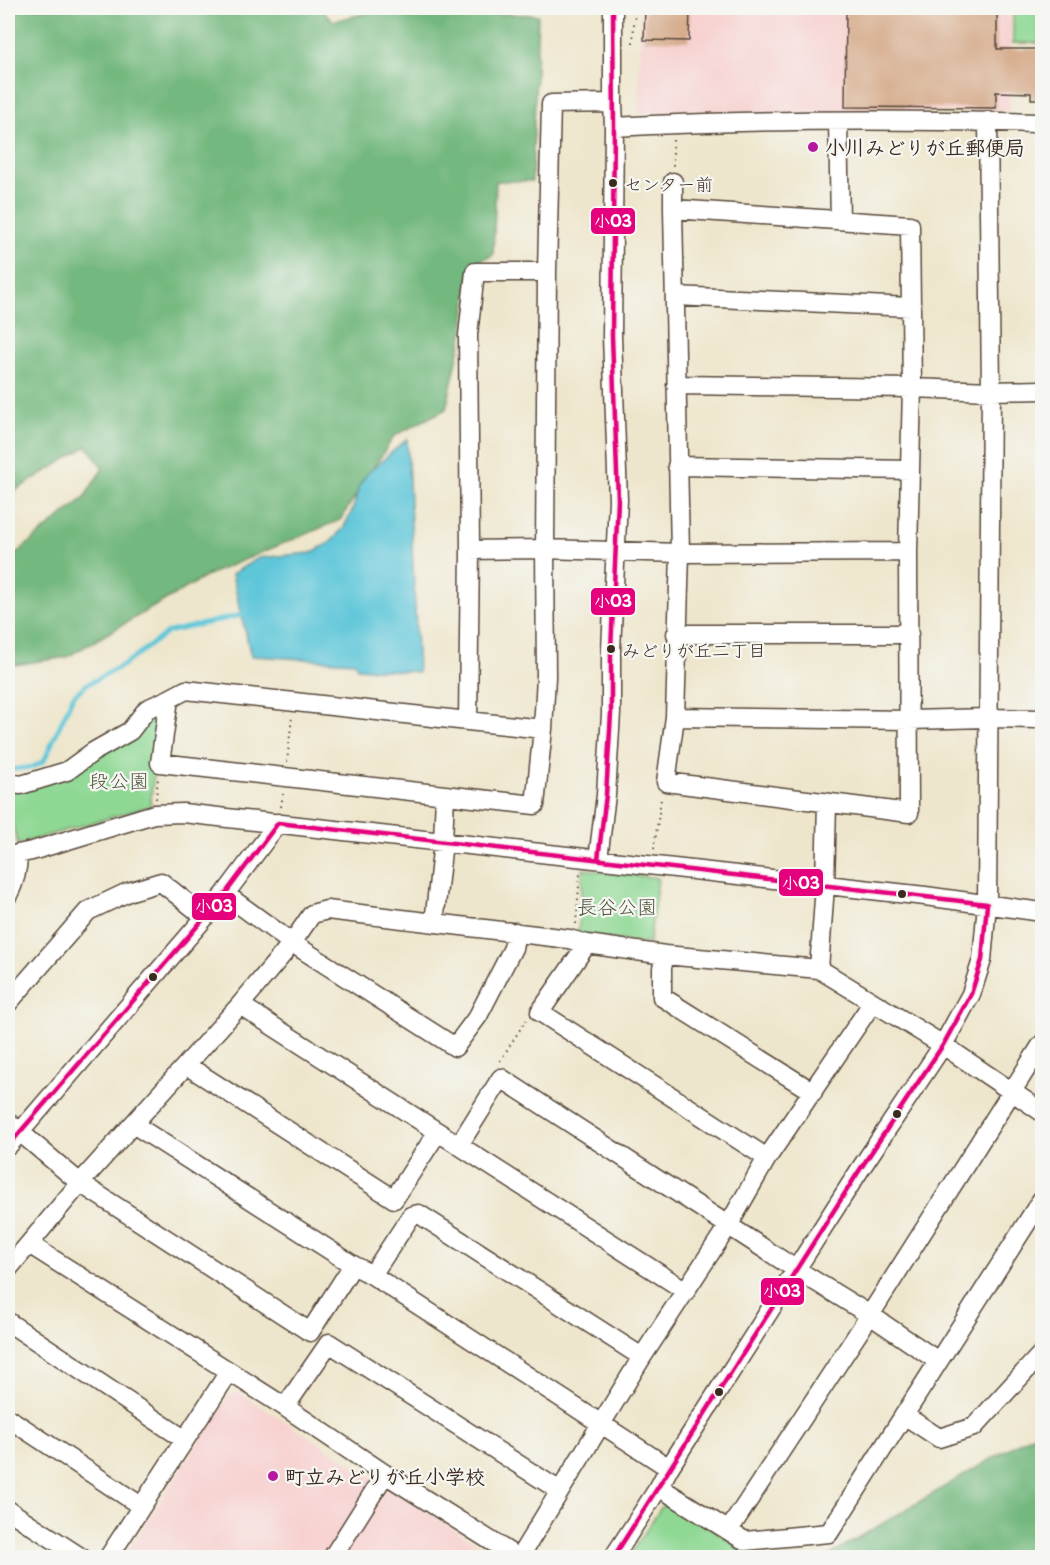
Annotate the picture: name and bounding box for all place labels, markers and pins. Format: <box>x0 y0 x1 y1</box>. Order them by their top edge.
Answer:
place label: 小川みどりが丘郵便局 <box>825 132 1025 162</box>
marker: 小川みどりが丘郵便局 <box>806 140 820 154</box>
place label: センター前 <box>624 170 713 197</box>
marker: センター前 <box>607 177 619 189</box>
place label: みどりが丘二丁目 <box>622 636 766 663</box>
marker: みどりが丘二丁目 <box>605 643 617 655</box>
unlabelled marker <box>896 888 908 900</box>
unlabelled marker <box>147 971 159 983</box>
unlabelled marker <box>891 1108 903 1120</box>
unlabelled marker <box>713 1386 725 1398</box>
place label: 町立みどりが丘小学校 <box>285 1461 485 1491</box>
marker: 町立みどりが丘小学校 <box>266 1469 280 1483</box>

